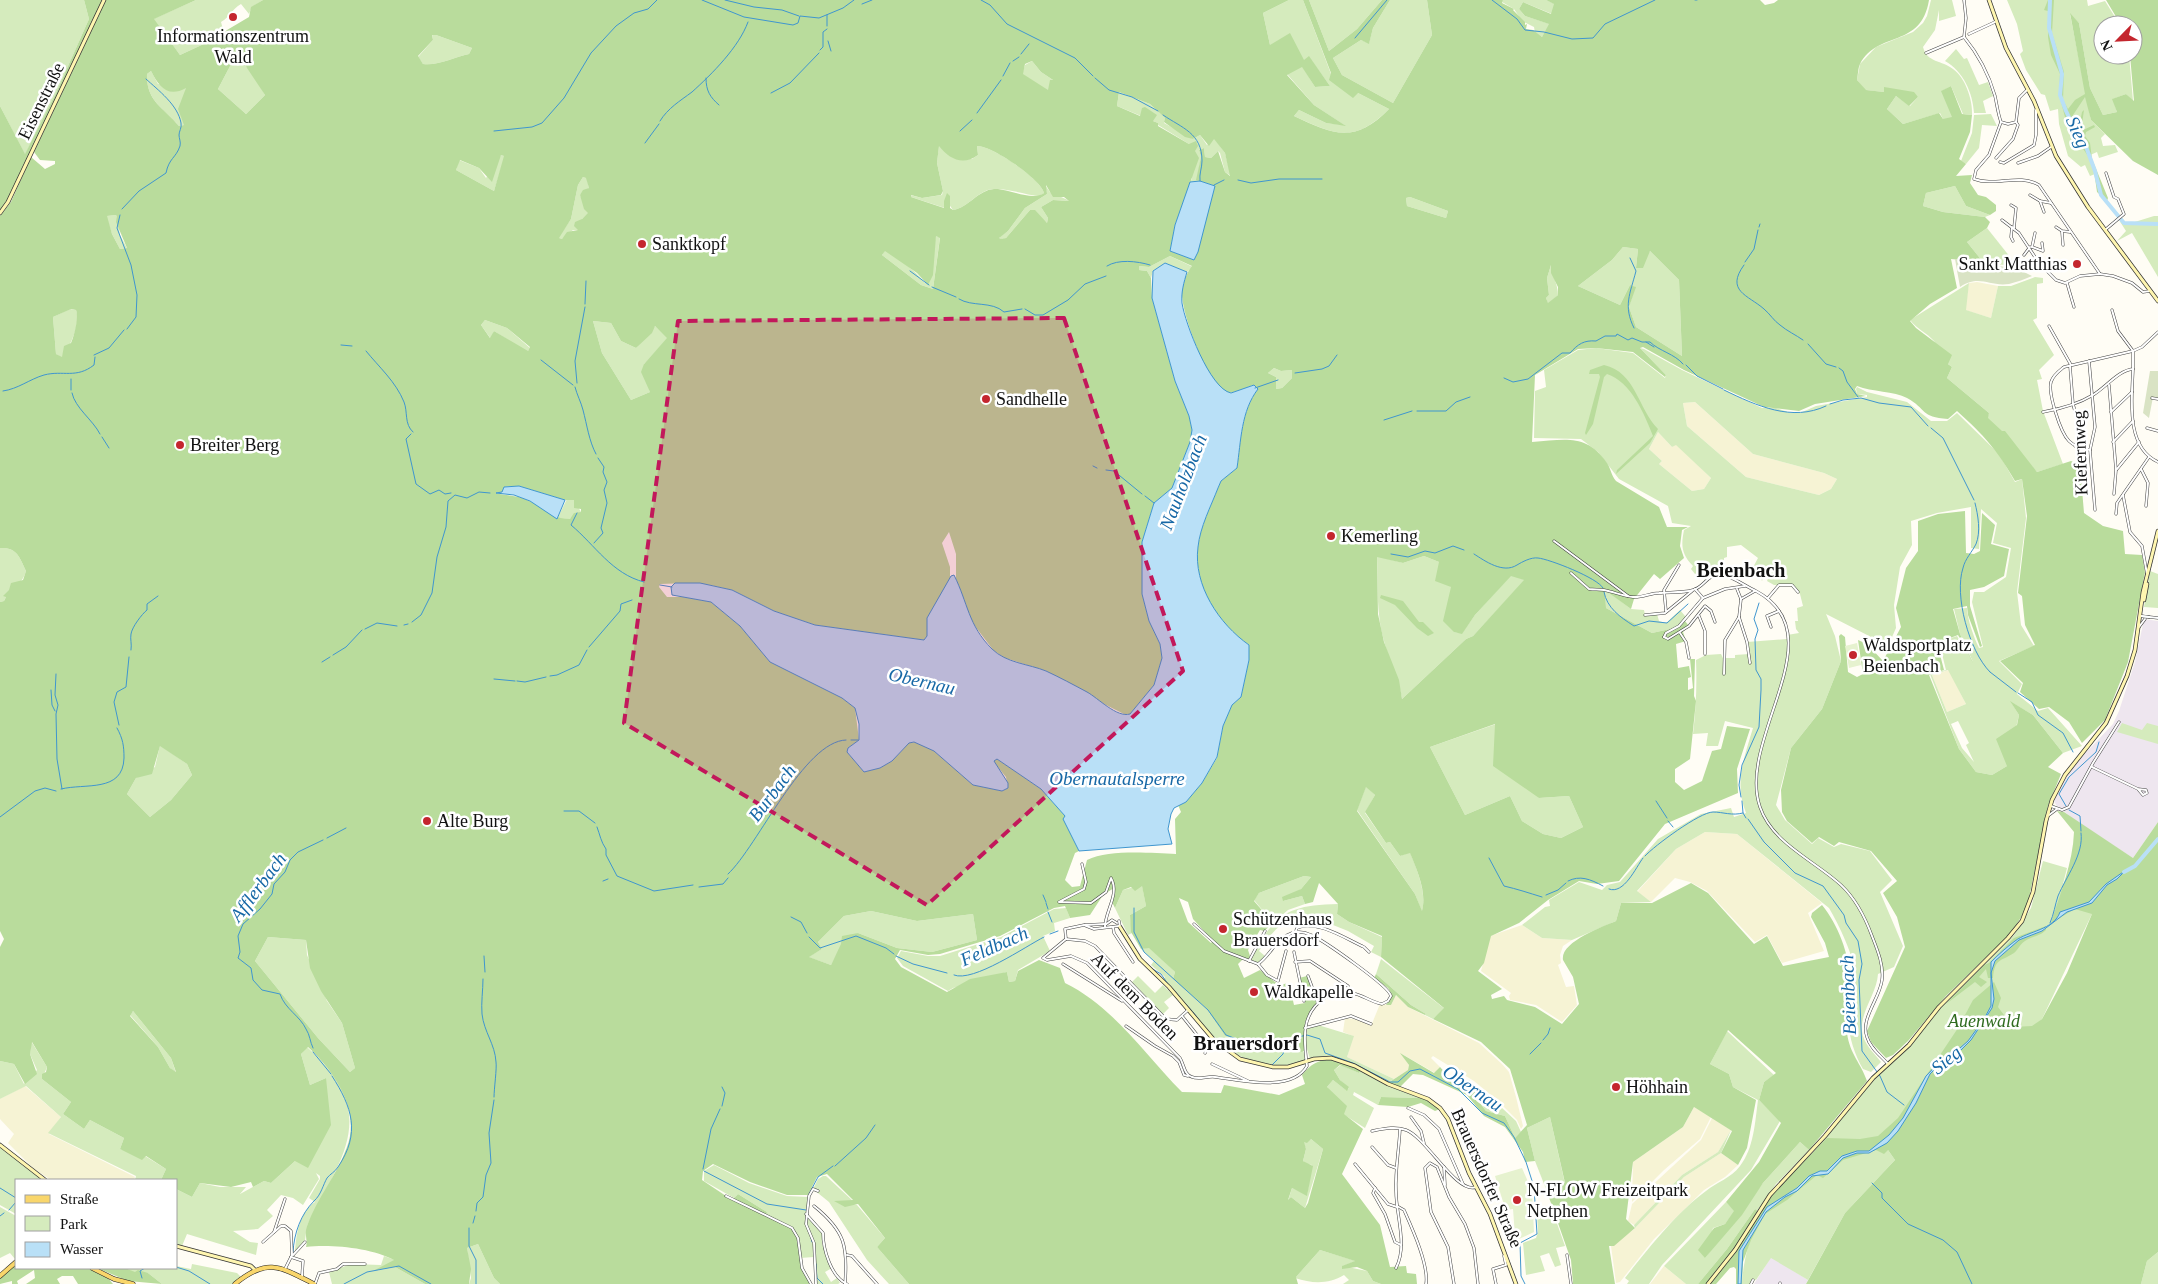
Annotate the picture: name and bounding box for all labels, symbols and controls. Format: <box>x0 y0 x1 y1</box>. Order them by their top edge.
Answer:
marker: Informationszentrum Wald <box>227 11 239 23</box>
north arrow <box>2093 15 2143 65</box>
place label: Informationszentrum Wald <box>157 26 309 67</box>
text: N <box>2098 37 2115 53</box>
street label: Eisenstraße <box>14 59 68 143</box>
water label: Sieg <box>2062 113 2094 151</box>
place label: Sanktkopf <box>652 234 726 254</box>
marker: Sanktkopf <box>636 238 648 250</box>
place label: Sankt Matthias <box>1959 254 2067 274</box>
marker: Sankt Matthias <box>2071 258 2083 270</box>
place label: Sandhelle <box>996 389 1067 409</box>
marker: Sandhelle <box>980 393 992 405</box>
street label: Kiefernweg <box>2069 410 2091 496</box>
water label: Nauholzbach <box>1155 431 1211 534</box>
place label: Breiter Berg <box>190 435 279 455</box>
marker: Breiter Berg <box>174 439 186 451</box>
place label: Kemerling <box>1341 526 1418 546</box>
marker: Kemerling <box>1325 530 1337 542</box>
district label: Beienbach <box>1697 559 1785 581</box>
place label: Waldsportplatz Beienbach <box>1863 635 1972 676</box>
marker: Waldsportplatz Beienbach <box>1847 649 1859 661</box>
water label: Obernau <box>887 663 957 699</box>
water label: Burbach <box>744 761 800 825</box>
water label: Obernautalsperre <box>1049 768 1185 789</box>
place label: Alte Burg <box>437 811 508 831</box>
marker: Alte Burg <box>421 815 433 827</box>
water label: Afflerbach <box>224 849 291 927</box>
place label: Schützenhaus Brauersdorf <box>1233 909 1332 950</box>
water label: Feldbach <box>956 922 1031 971</box>
marker: Schützenhaus Brauersdorf <box>1217 923 1229 935</box>
street label: Auf dem Boden <box>1087 948 1183 1044</box>
water label: Beienbach <box>1836 955 1860 1035</box>
place label: Waldkapelle <box>1264 982 1354 1002</box>
marker: Waldkapelle <box>1248 986 1260 998</box>
park label: Auenwald <box>1947 1011 2021 1031</box>
district label: Brauersdorf <box>1193 1032 1299 1054</box>
water label: Sieg <box>1927 1042 1965 1078</box>
water label: Obernau <box>1439 1060 1507 1116</box>
place label: Höhhain <box>1626 1077 1688 1097</box>
marker: Höhhain <box>1610 1081 1622 1093</box>
street label: Brauersdorfer Straße <box>1447 1105 1527 1251</box>
legend <box>15 1179 178 1269</box>
place label: N-FLOW Freizeitpark Netphen <box>1527 1180 1688 1221</box>
text: Straße <box>60 1191 99 1207</box>
marker: N-FLOW Freizeitpark Netphen <box>1511 1194 1523 1206</box>
text: Park <box>60 1216 88 1232</box>
text: Wasser <box>60 1241 103 1257</box>

